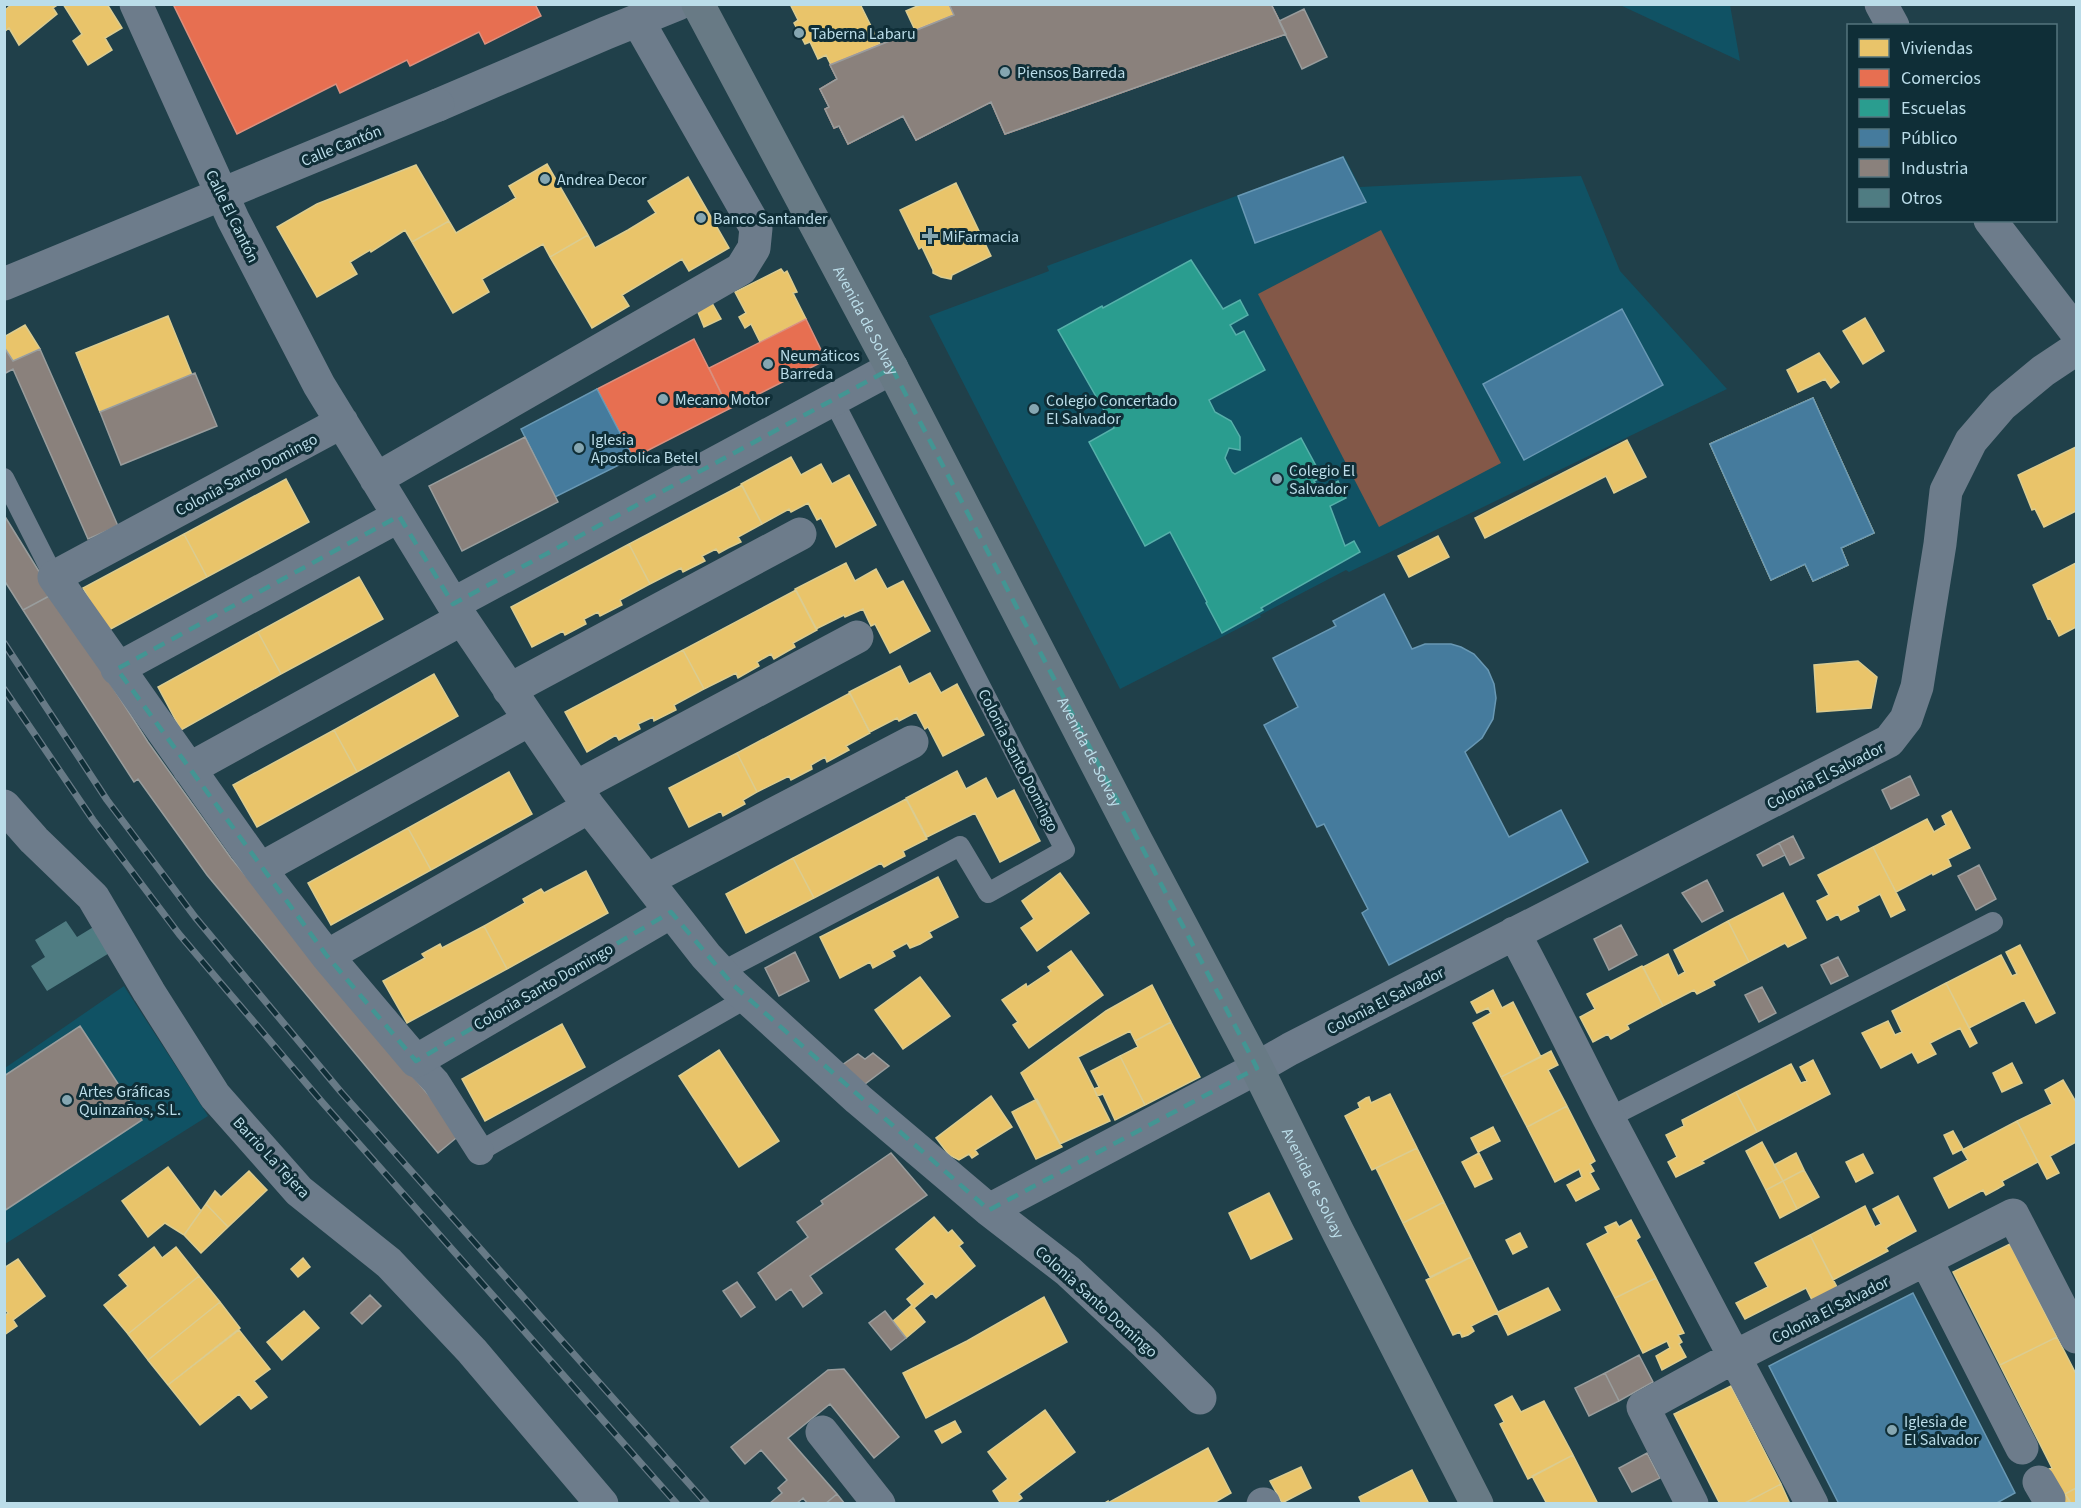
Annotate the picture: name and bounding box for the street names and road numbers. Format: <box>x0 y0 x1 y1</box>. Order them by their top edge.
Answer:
street label: Calle Cantón <box>298 120 385 172</box>
street label: Calle El Cantón <box>200 166 264 267</box>
street label: Avenida de Solvay <box>827 262 904 379</box>
street label: Colonia Santo Domingo <box>172 428 321 522</box>
street label: Colonia Santo Domingo <box>972 685 1064 836</box>
street label: Avenida de Solvay <box>1052 693 1127 811</box>
street label: Colonia El Salvador <box>1763 737 1888 815</box>
street label: Colonia Santo Domingo <box>470 938 617 1036</box>
street label: Colonia El Salvador <box>1323 962 1448 1040</box>
street label: Barrio La Tejera <box>228 1112 315 1203</box>
street label: Avenida de Solvay <box>1276 1124 1350 1243</box>
street label: Colonia Santo Domingo <box>1030 1241 1162 1363</box>
street label: Colonia El Salvador <box>1768 1271 1893 1349</box>

